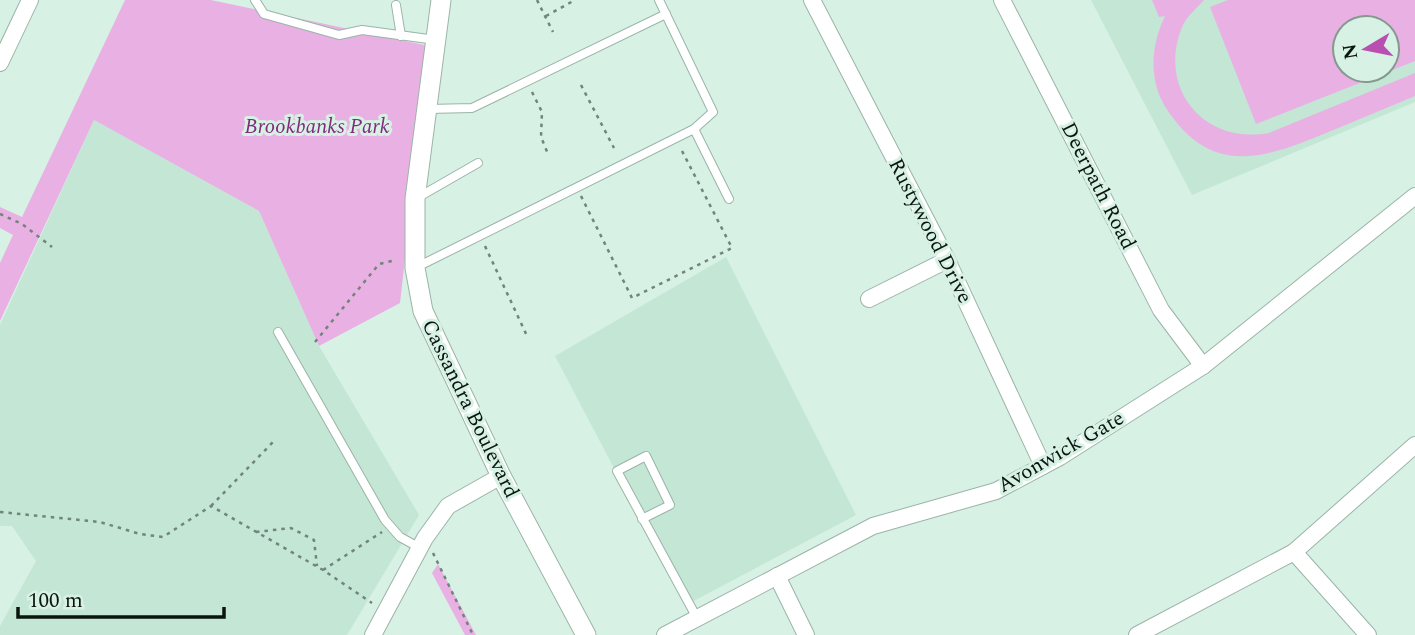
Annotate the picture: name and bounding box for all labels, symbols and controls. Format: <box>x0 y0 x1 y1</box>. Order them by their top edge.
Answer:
north arrow <box>1331 14 1401 84</box>
text: N <box>1335 42 1366 62</box>
park label: Brookbanks Park <box>245 111 390 143</box>
street label: Deerpath Road <box>1052 117 1144 255</box>
street label: Rustywood Drive <box>880 153 980 309</box>
street label: Cassandra Boulevard <box>413 314 527 504</box>
street label: Avonwick Gate <box>992 403 1130 501</box>
scale bar <box>18 576 224 620</box>
text: 100 m <box>28 585 83 617</box>

